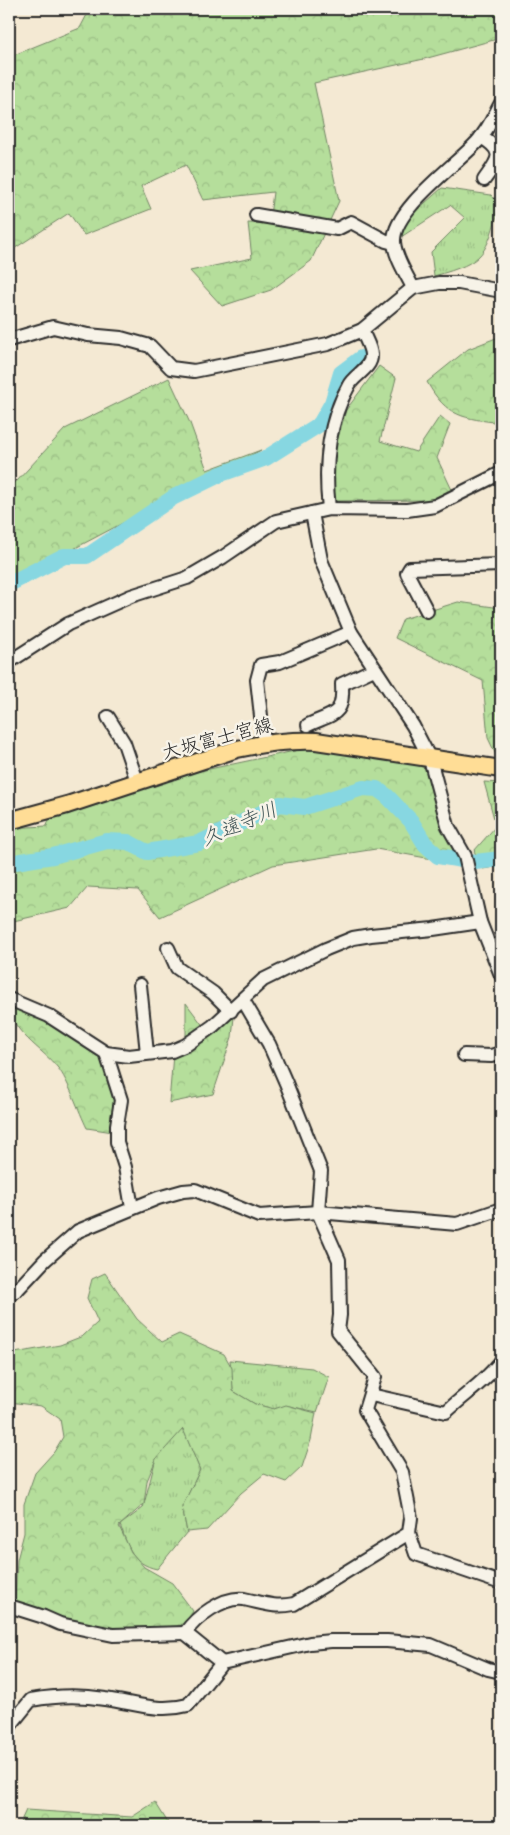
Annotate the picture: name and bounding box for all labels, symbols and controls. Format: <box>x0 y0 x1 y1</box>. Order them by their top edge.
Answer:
street label: 大坂富士宮線 <box>158 707 276 769</box>
water label: 久遠寺川 <box>195 792 283 856</box>

